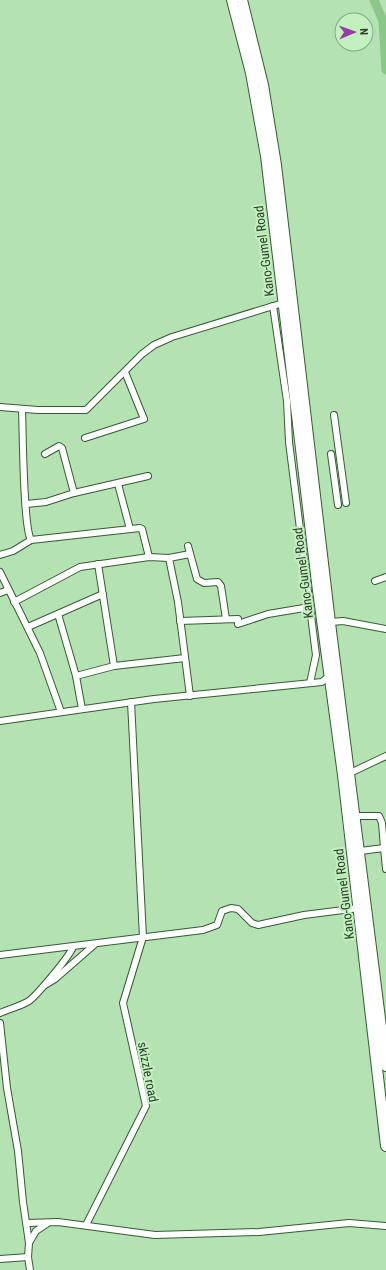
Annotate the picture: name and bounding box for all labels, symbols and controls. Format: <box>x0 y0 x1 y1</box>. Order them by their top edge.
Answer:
north arrow <box>334 12 374 52</box>
text: N <box>357 28 370 36</box>
street label: Kano-Gumel Road <box>251 205 277 297</box>
street label: Kano-Gumel Road <box>290 527 316 619</box>
street label: Kano-Gumel Road <box>331 848 357 940</box>
street label: skizzle road <box>135 1040 161 1104</box>

